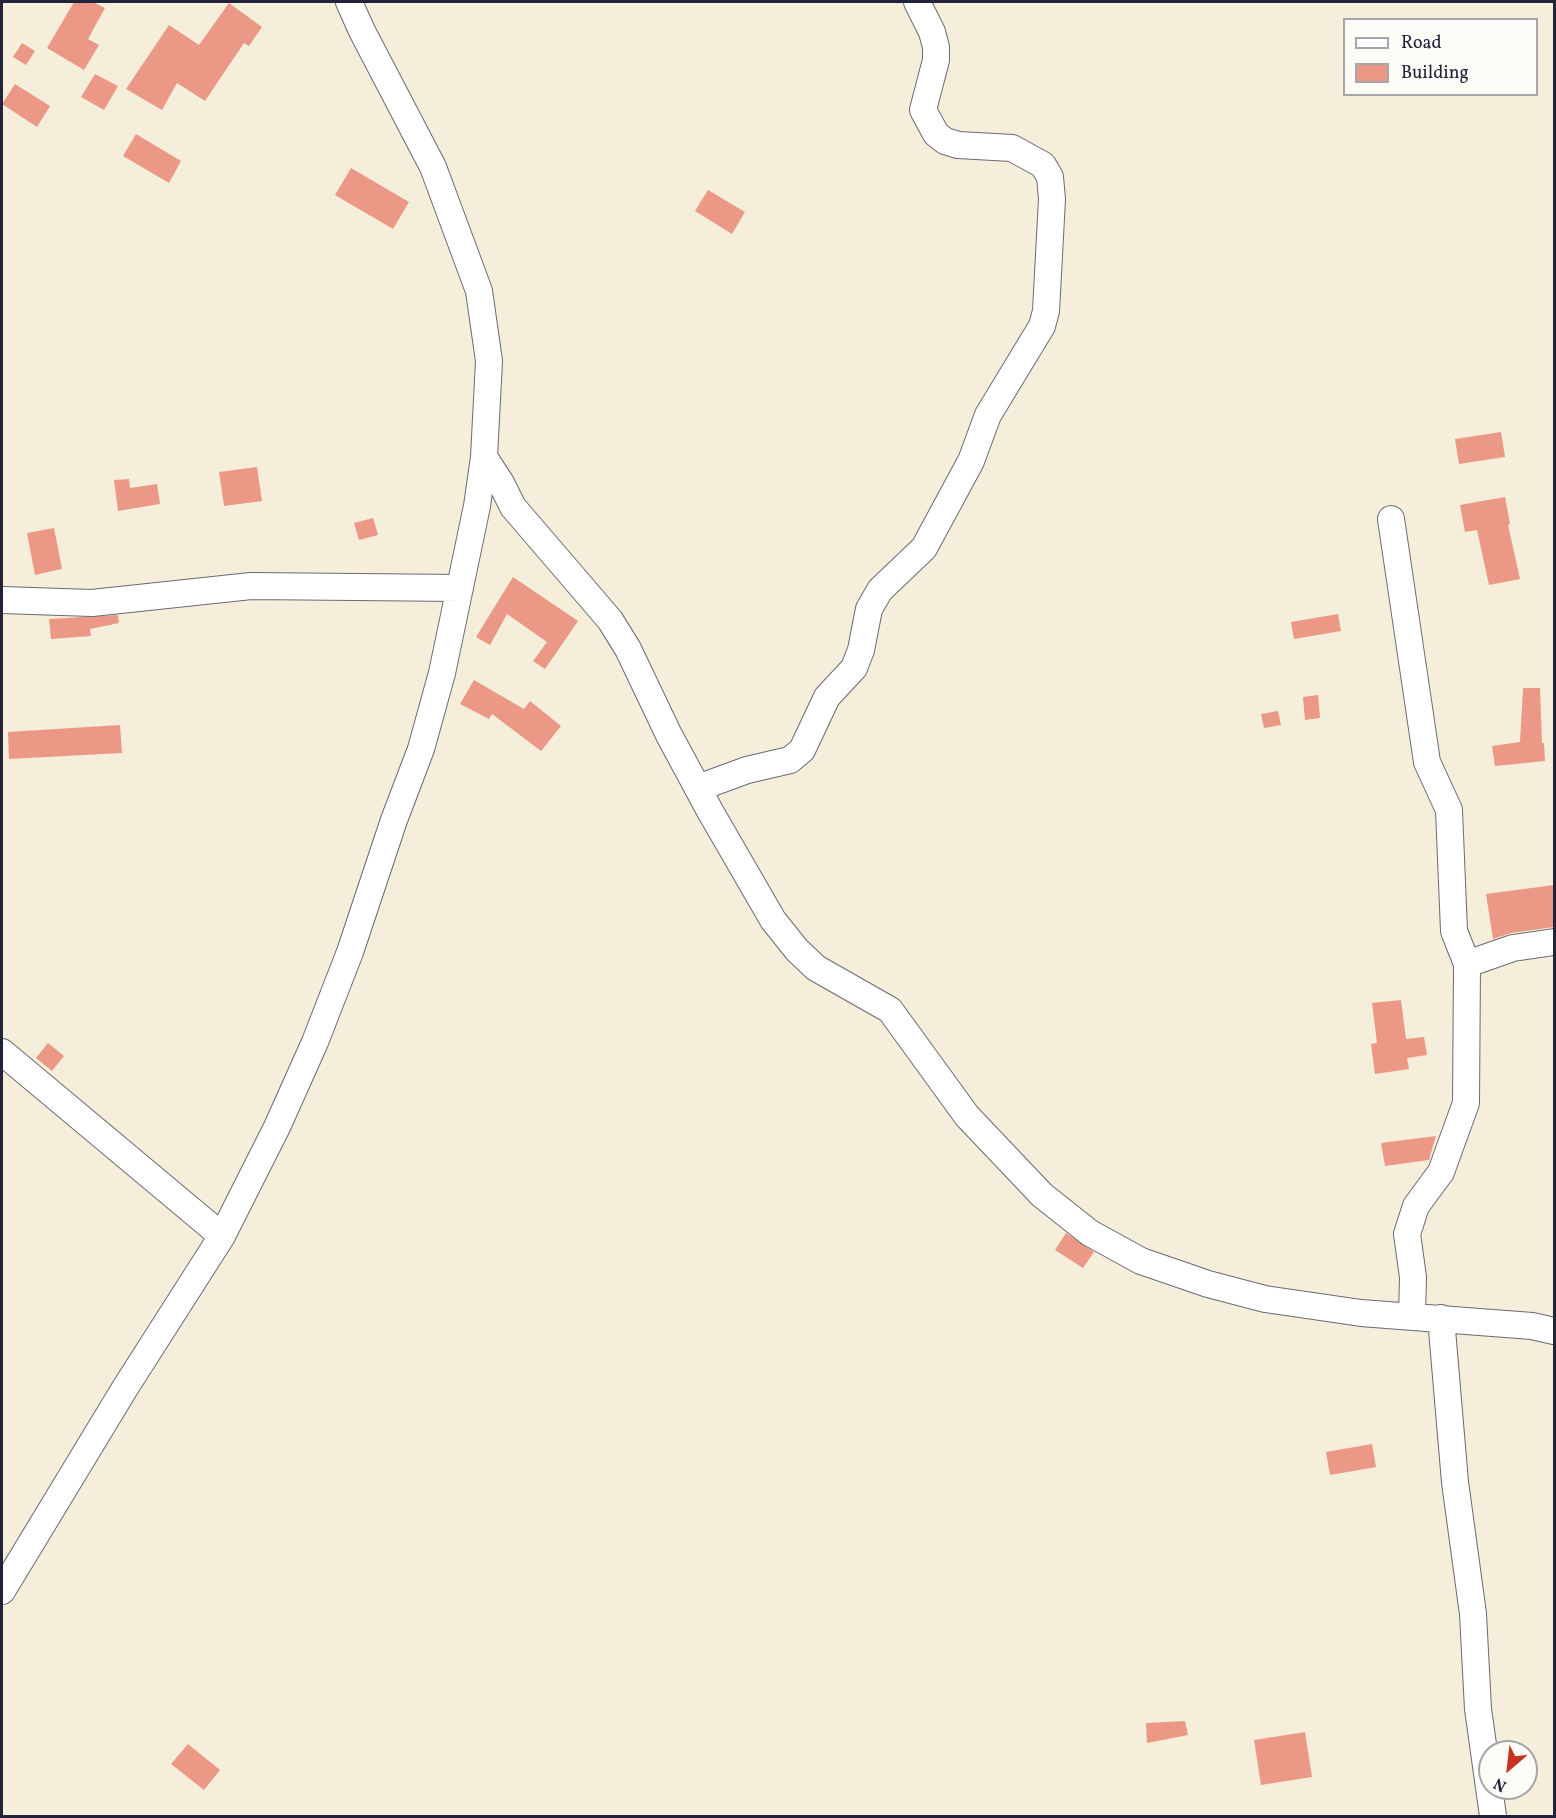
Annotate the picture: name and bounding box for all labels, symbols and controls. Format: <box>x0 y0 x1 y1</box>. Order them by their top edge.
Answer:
legend <box>1343 18 1538 96</box>
text: Road <box>1401 31 1442 56</box>
text: Building <box>1401 61 1469 86</box>
north arrow <box>1478 1740 1538 1800</box>
text: N <box>1490 1772 1511 1797</box>

